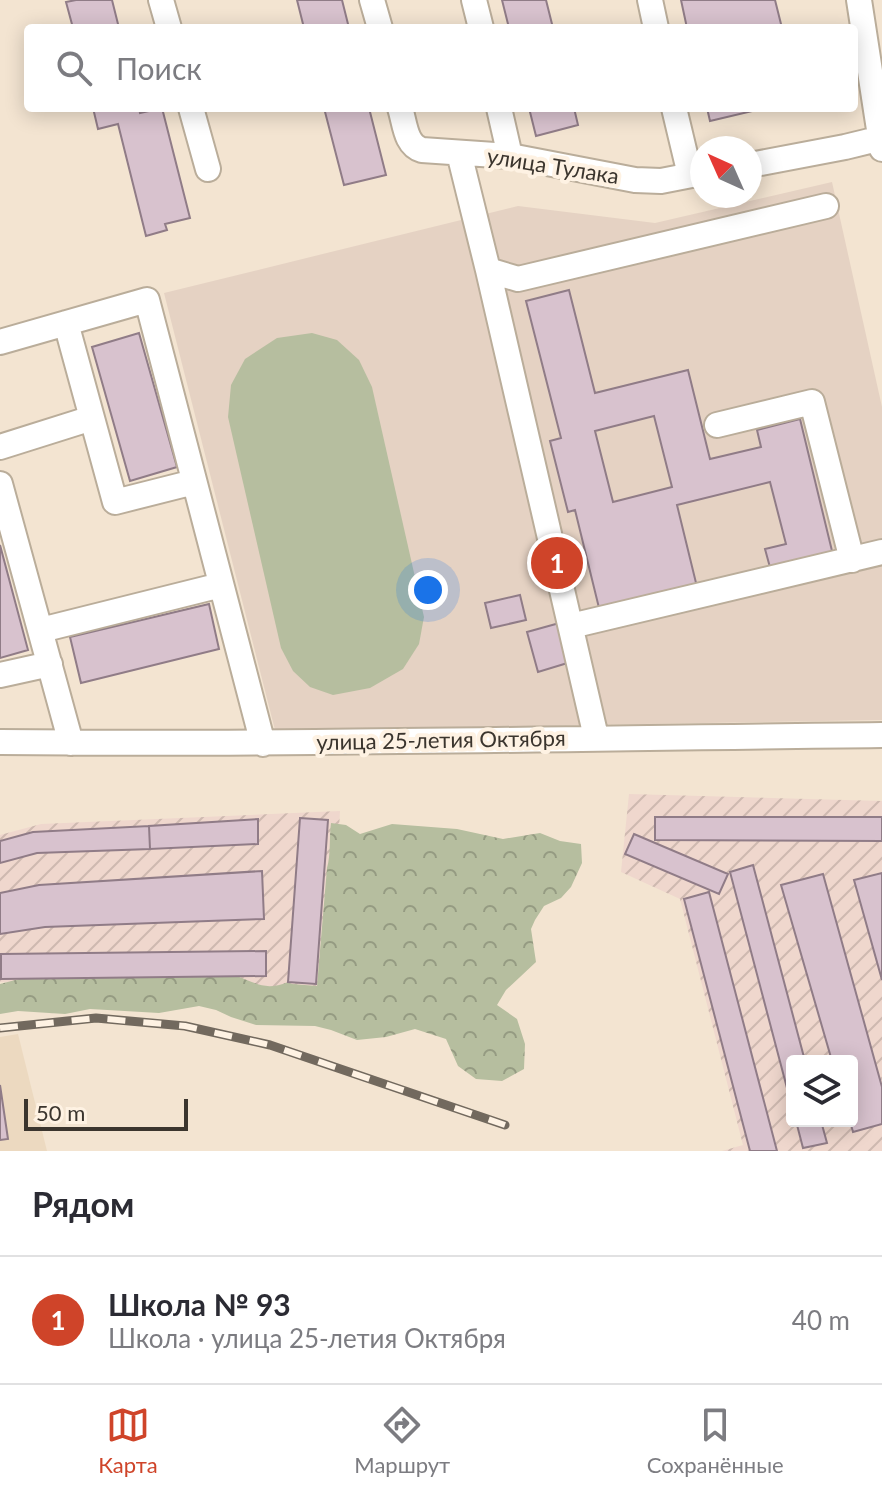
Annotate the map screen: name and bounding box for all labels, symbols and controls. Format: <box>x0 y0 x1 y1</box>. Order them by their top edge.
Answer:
search box <box>24 24 858 112</box>
icon: search <box>52 46 96 90</box>
text: Поиск <box>116 50 202 86</box>
north arrow <box>690 136 762 208</box>
street label: улица Тулака <box>485 142 621 189</box>
pin: 1 <box>531 533 583 593</box>
your location <box>408 570 448 610</box>
street label: улица 25-летия Октября <box>316 724 566 755</box>
map controls <box>786 1055 858 1127</box>
button: layers <box>786 1055 858 1127</box>
scale bar <box>24 1095 188 1131</box>
text: 50 m <box>36 1099 85 1126</box>
text: Рядом <box>32 1183 134 1224</box>
text: Школа № 93 <box>108 1286 291 1322</box>
text: 1 <box>50 1304 66 1336</box>
text: 40 m <box>792 1304 850 1336</box>
text: Школа · улица 25-летия Октября <box>108 1322 506 1354</box>
tab: Карта <box>98 1403 158 1478</box>
tab: Маршрут <box>354 1403 450 1478</box>
tab: Сохранённые <box>647 1403 784 1478</box>

